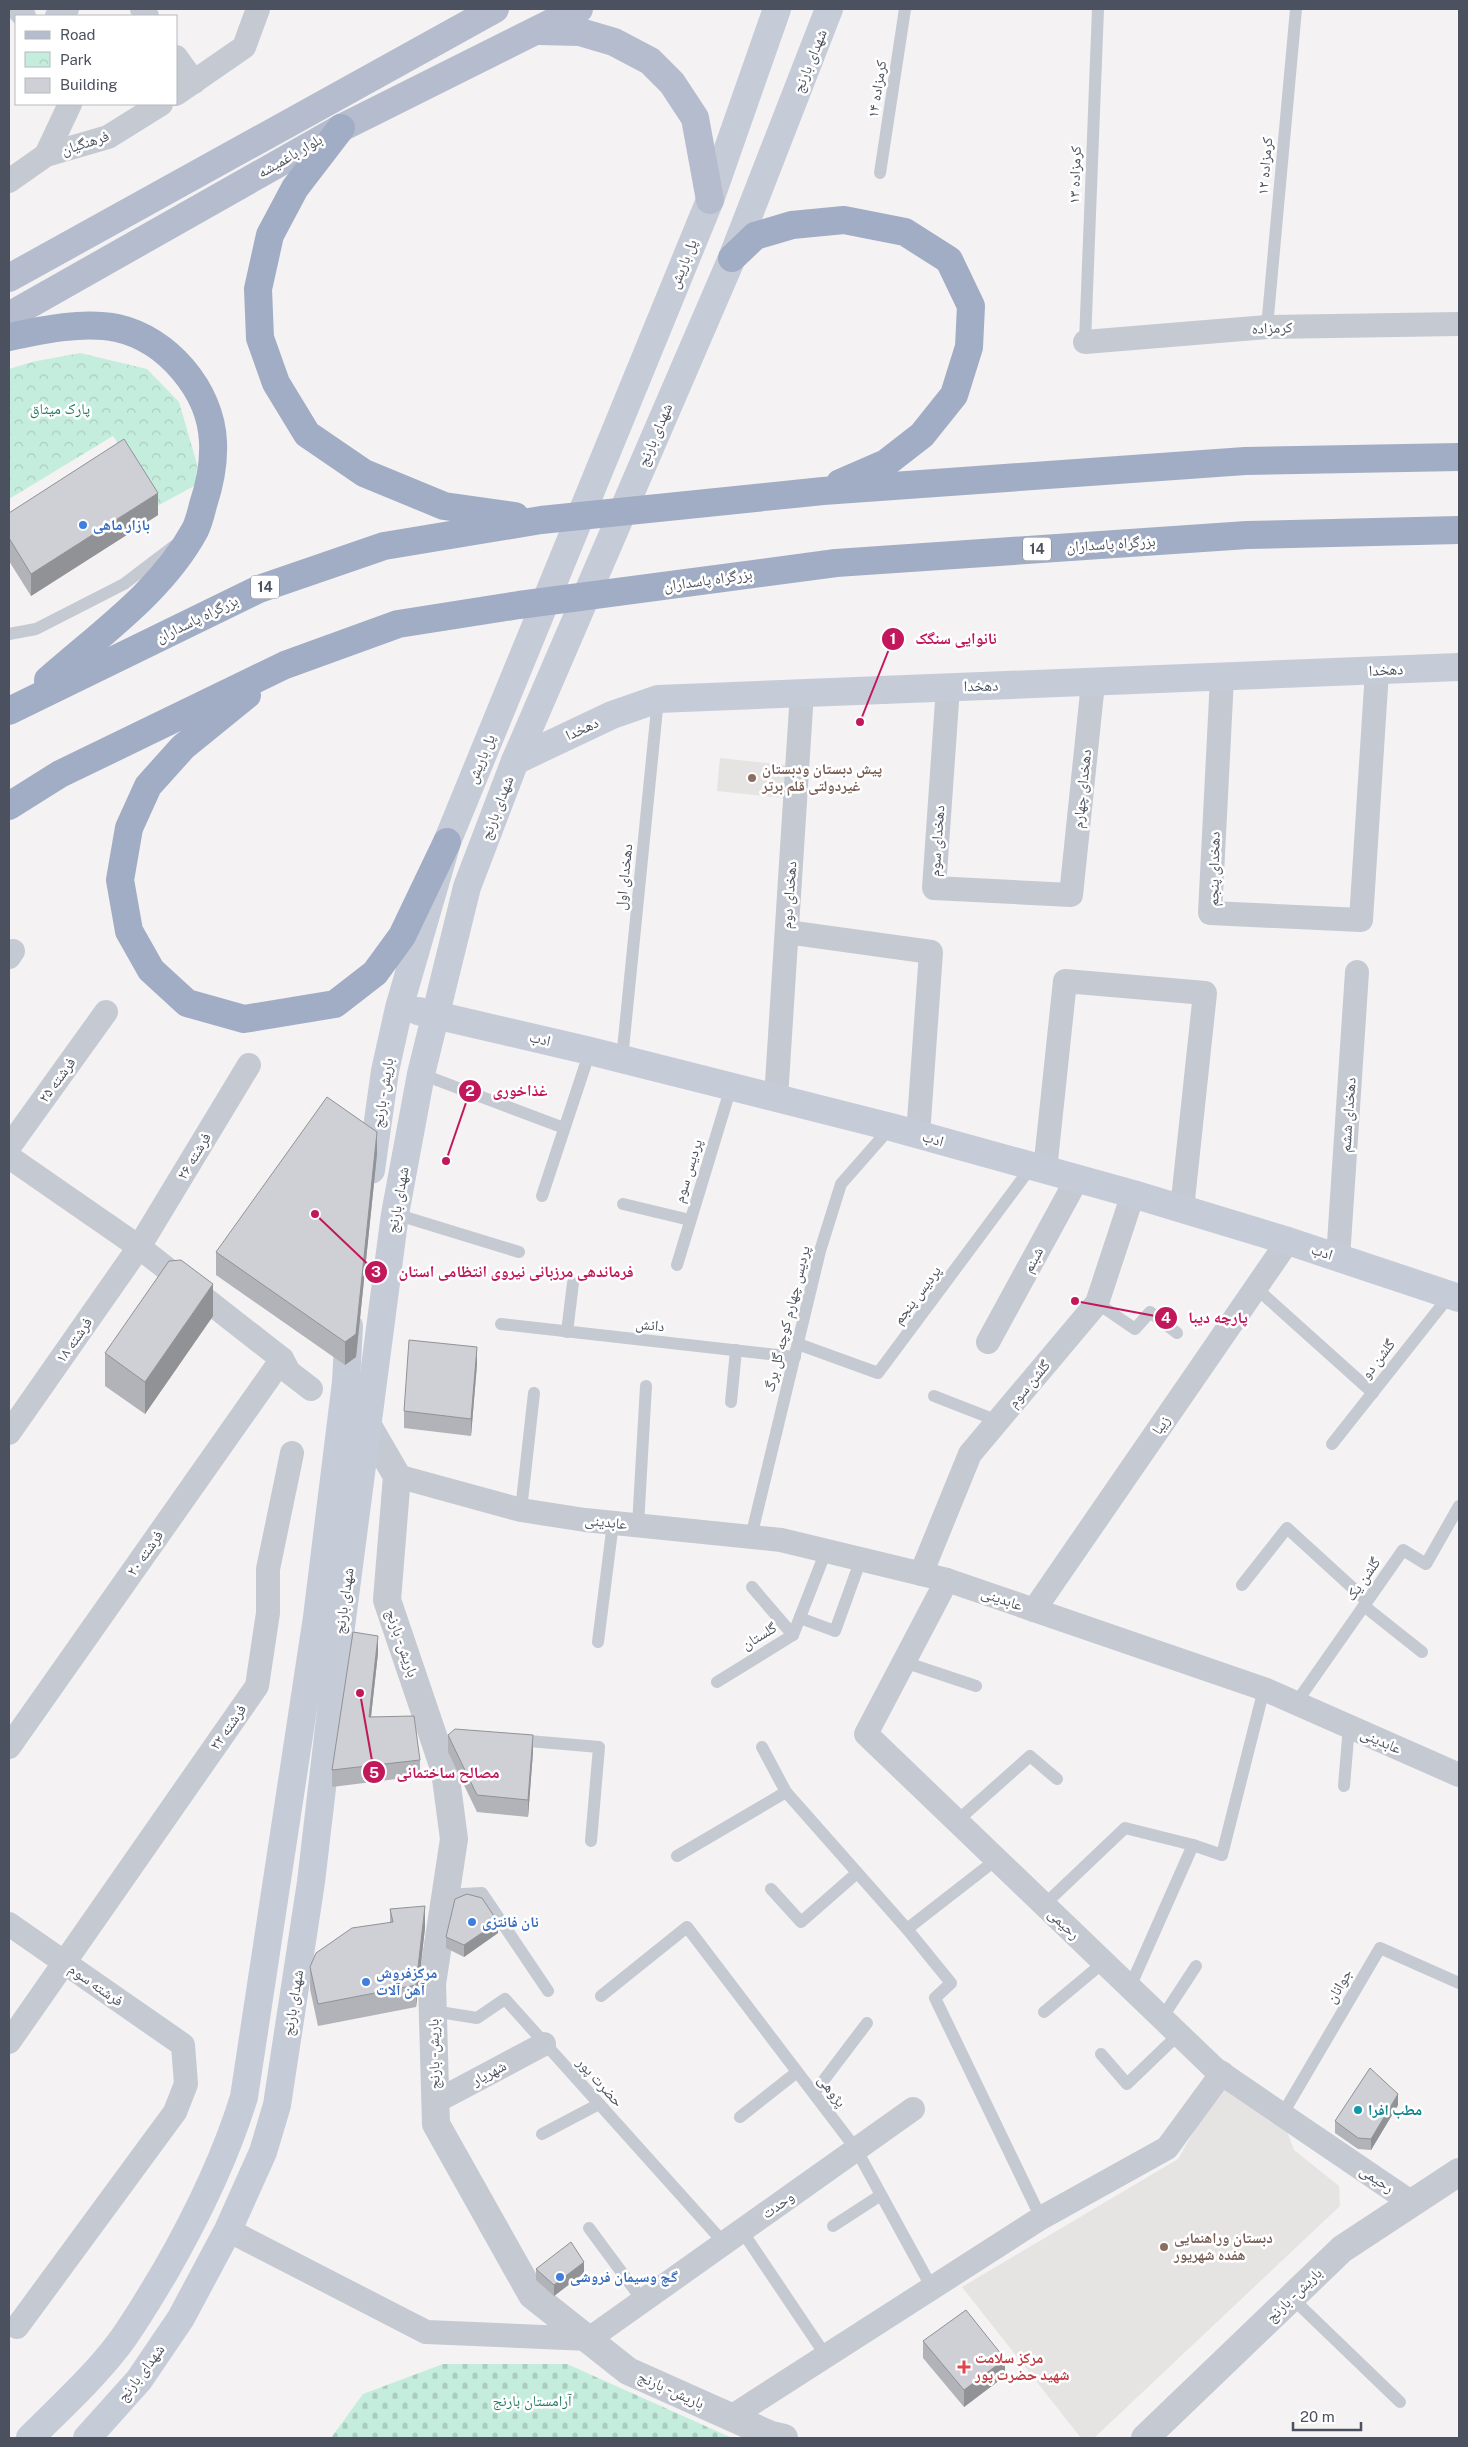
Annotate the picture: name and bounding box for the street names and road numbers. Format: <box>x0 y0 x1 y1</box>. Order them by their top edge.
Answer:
street label: شهدای بارنج <box>789 26 832 96</box>
street label: کرمزاده ۱۴ <box>864 59 890 119</box>
street label: فرهنگیان <box>59 127 112 160</box>
street label: بلوار باغمیشه <box>254 130 326 182</box>
street label: کرمزاده ١٢ <box>1253 136 1277 196</box>
street label: کرمزاده ۱۳ <box>1065 146 1085 204</box>
street label: پل باریش <box>665 237 702 292</box>
street label: کرمزاده <box>1251 318 1293 338</box>
street label: شهدای بارنج <box>634 401 677 470</box>
street label: بزرگراه پاسداران <box>1066 532 1156 557</box>
road number: 14 <box>1023 538 1051 560</box>
street label: بزرگراه پاسداران <box>663 565 754 596</box>
road number: 14 <box>251 576 279 598</box>
street label: بزرگراه پاسداران <box>153 591 241 648</box>
street label: دهخدا <box>1368 660 1404 679</box>
street label: دهخدا <box>964 677 998 694</box>
street label: دهخدا <box>563 714 601 744</box>
street label: پل باریش <box>463 732 500 787</box>
street label: دهخدای چهارم <box>1069 748 1096 830</box>
street label: شهدای بارنج <box>477 773 518 843</box>
street label: دهخدای سوم <box>926 805 949 877</box>
street label: دهخدای پنجم <box>1204 831 1225 907</box>
street label: دهخدای اول <box>612 843 637 911</box>
street label: دهخدای دوم <box>778 860 801 930</box>
street label: ادب <box>528 1028 552 1050</box>
street label: ۲۵ فرشته <box>35 1054 79 1106</box>
street label: باریش - بارنج <box>369 1057 398 1130</box>
street label: دهخدای ششم <box>1336 1077 1361 1153</box>
street label: ادب <box>920 1127 946 1150</box>
street label: ۲۶ فرشته <box>173 1129 215 1183</box>
street label: پردیس سوم <box>670 1137 707 1205</box>
street label: شهدای بارنج <box>383 1165 414 1235</box>
street label: ادب <box>1309 1240 1335 1263</box>
street label: پردیس چهارم کوچه گل برگ <box>760 1244 815 1394</box>
street label: شبنم <box>1019 1244 1048 1276</box>
street label: پردیس پنجم <box>889 1262 946 1329</box>
street label: ۱۸ فرشته <box>52 1314 96 1366</box>
street label: دانش <box>634 1315 665 1336</box>
street label: گلشن دو <box>1357 1335 1400 1383</box>
street label: گلشن سوم <box>1004 1356 1055 1412</box>
street label: زیبا <box>1148 1412 1174 1438</box>
street label: عابدینی <box>584 1511 628 1534</box>
street label: ۲۰ فرشته <box>123 1527 167 1579</box>
street label: گلشن یک <box>1342 1553 1385 1605</box>
street label: شهدای بارنج <box>330 1566 359 1636</box>
street label: عابدینی <box>979 1584 1025 1616</box>
street label: باریش - بارنج <box>381 1607 422 1680</box>
street label: گلستان <box>738 1618 781 1654</box>
street label: ۲۲ فرشته <box>206 1701 250 1753</box>
street label: عابدینی <box>1358 1724 1404 1759</box>
street label: رحیمی <box>1044 1905 1084 1944</box>
street label: فرشته سوم <box>65 1960 127 2011</box>
street label: جوانان <box>1322 1965 1357 2007</box>
street label: شهدای بارنج <box>279 1968 308 2038</box>
street label: باریش - بارنج <box>424 2018 445 2090</box>
street label: حضرت پور <box>572 2053 627 2111</box>
street label: شهریار <box>468 2056 509 2090</box>
street label: پژوهی <box>813 2071 850 2111</box>
street label: رحیمی <box>1356 2161 1398 2198</box>
street label: وحدت <box>758 2188 798 2222</box>
street label: باریش - بارنج <box>1262 2264 1326 2327</box>
street label: شهدای بارنج <box>114 2341 169 2406</box>
street label: باریش - بارنج <box>635 2367 707 2414</box>

